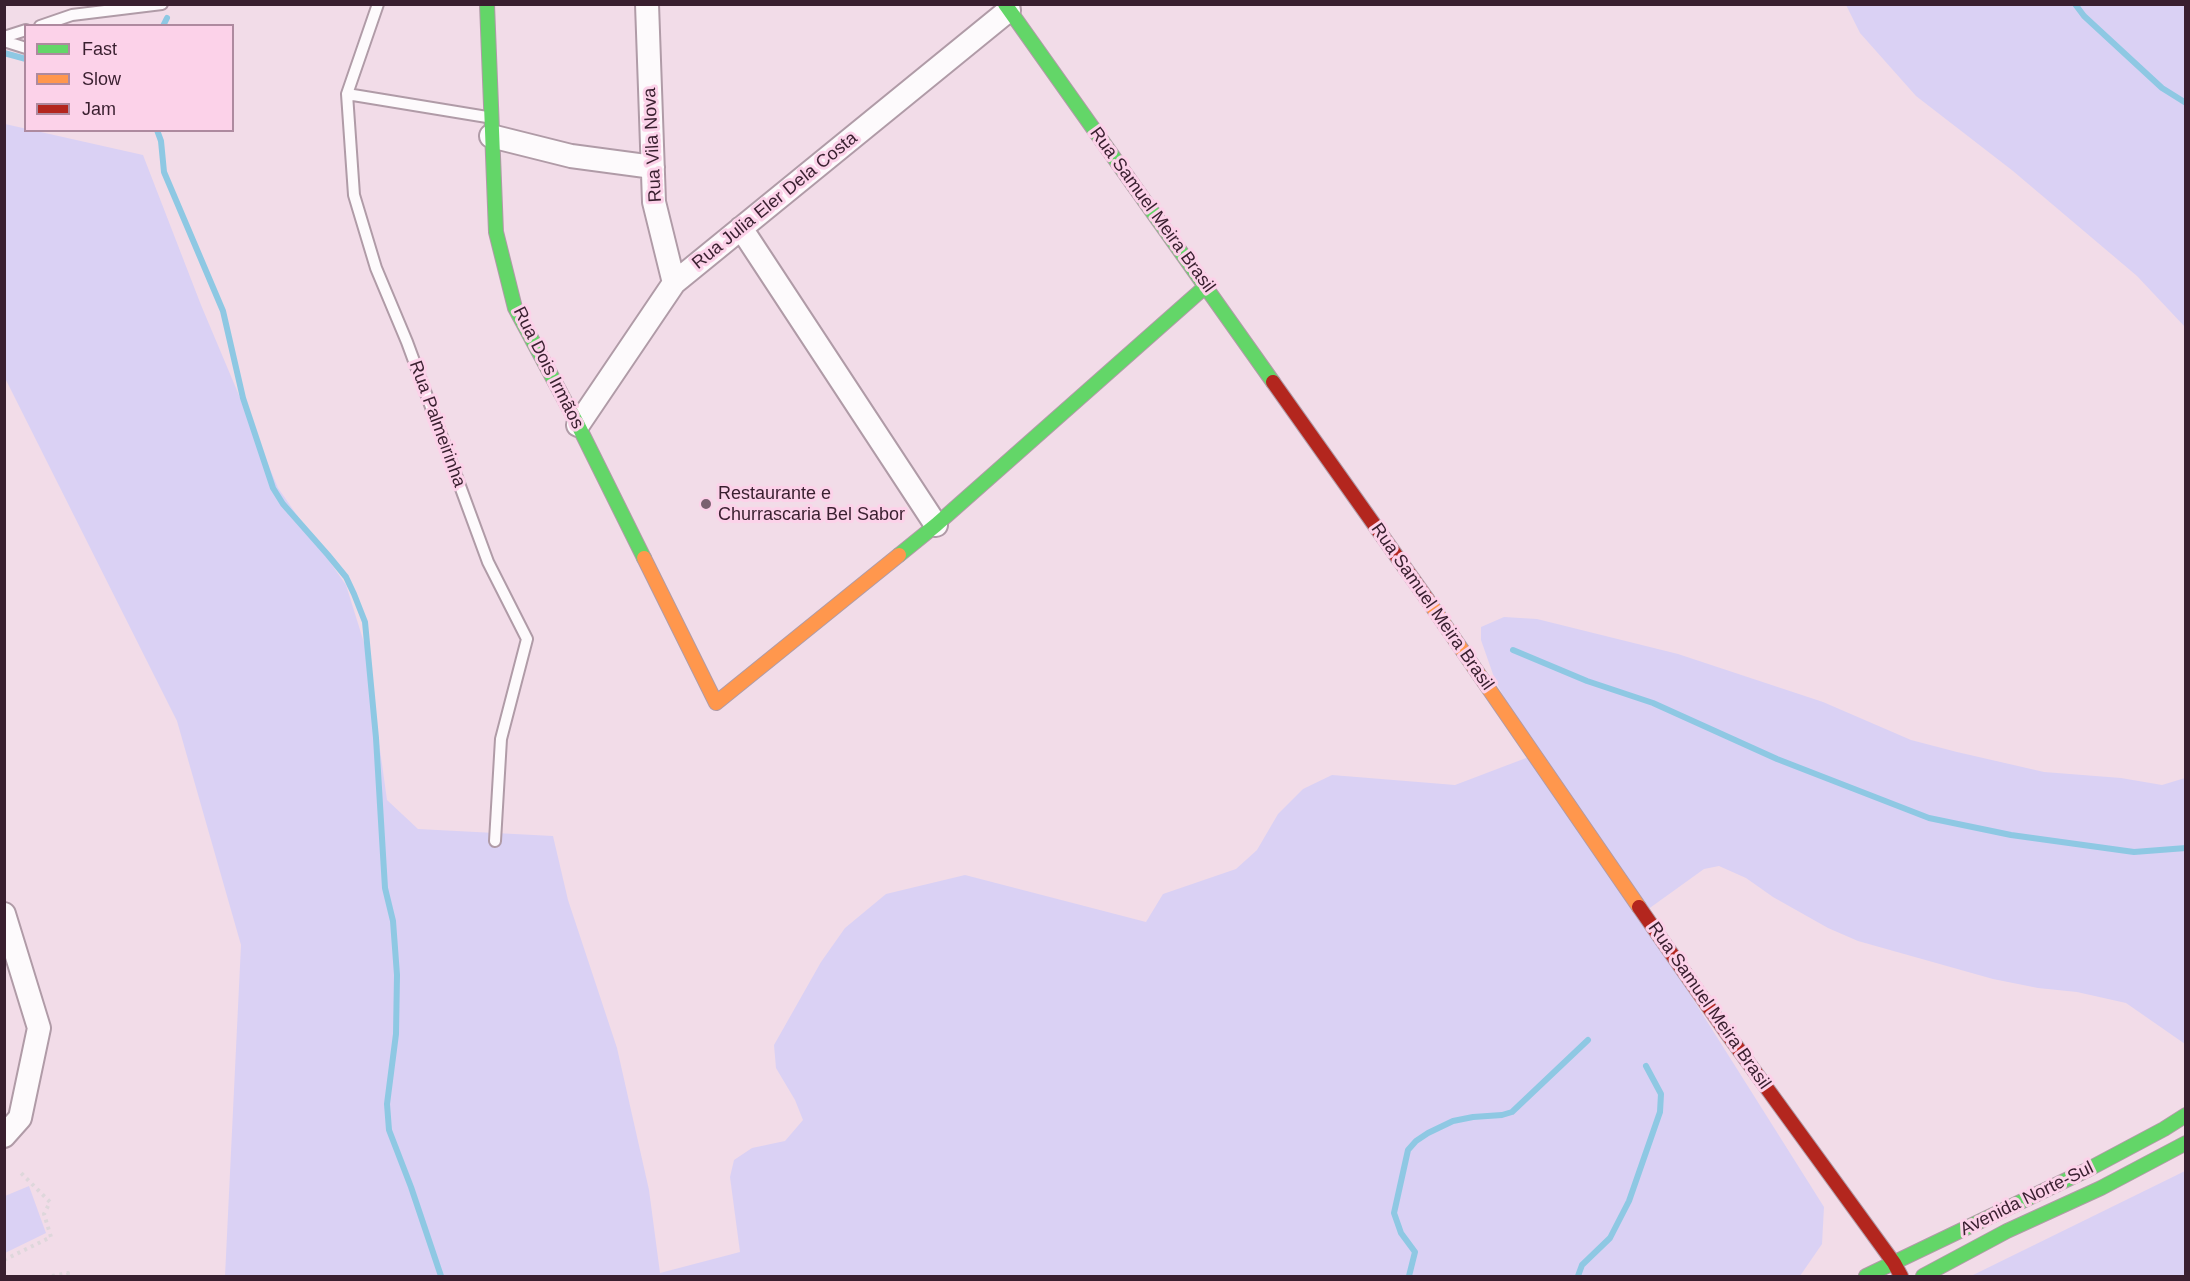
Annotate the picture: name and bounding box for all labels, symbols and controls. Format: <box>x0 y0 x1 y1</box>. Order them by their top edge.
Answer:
legend <box>24 24 234 132</box>
text: Fast <box>82 39 117 59</box>
text: Slow <box>82 69 121 89</box>
street label: Rua Vila Nova <box>639 87 667 203</box>
text: Jam <box>82 99 116 119</box>
street label: Rua Samuel Meira Brasil <box>1085 123 1219 297</box>
street label: Rua Julia Eler Dela Costa <box>688 128 862 274</box>
street label: Rua Dois Irmãos <box>508 303 588 433</box>
street label: Rua Palmeirinha <box>404 358 470 490</box>
place label: Restaurante e Churrascaria Bel Sabor <box>718 483 905 526</box>
marker: Restaurante e Churrascaria Bel Sabor <box>699 497 713 511</box>
street label: Rua Samuel Meira Brasil <box>1366 519 1498 695</box>
street label: Rua Samuel Meira Brasil <box>1643 918 1775 1094</box>
street label: Avenida Norte-Sul <box>1957 1157 2097 1241</box>

